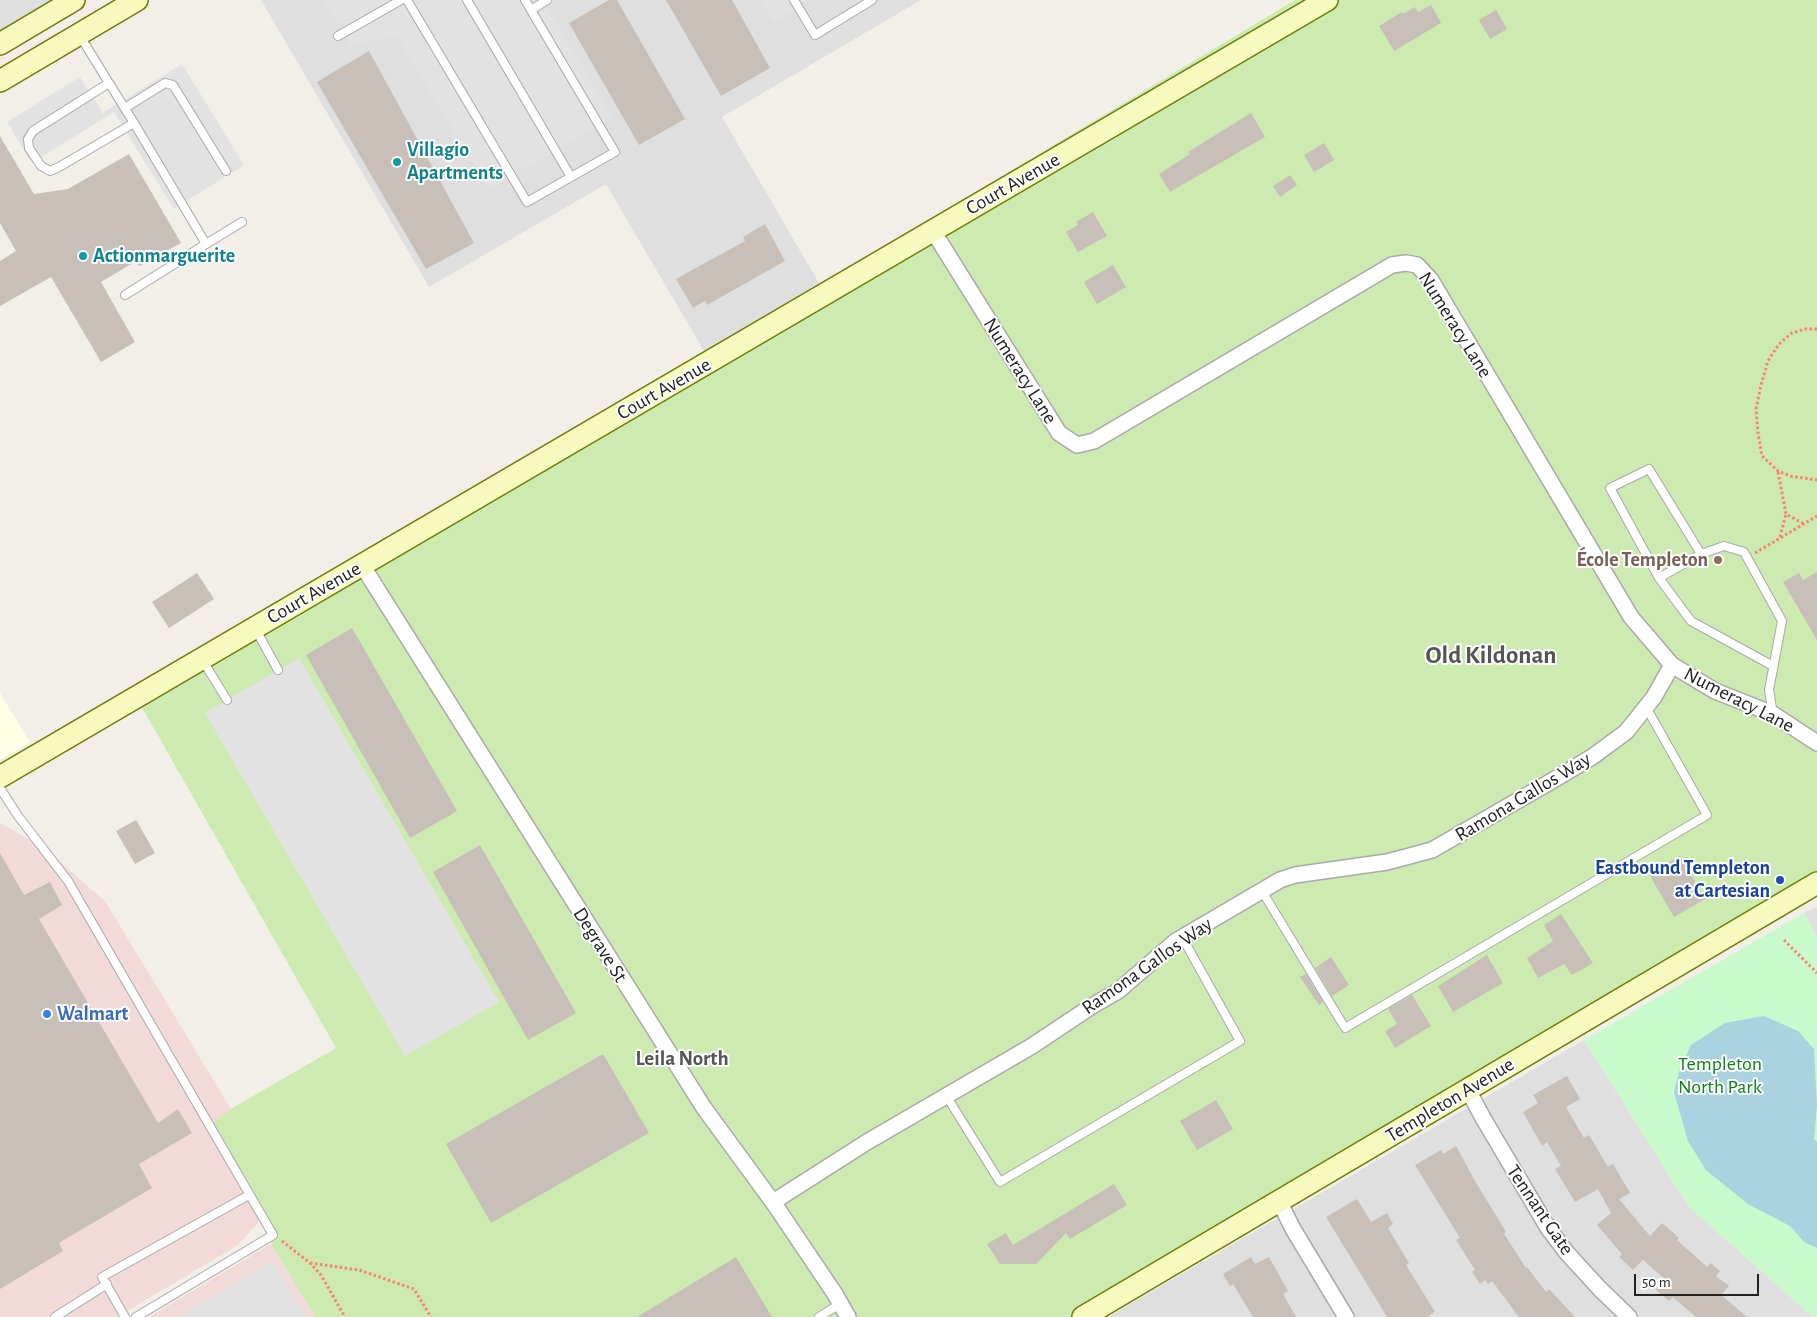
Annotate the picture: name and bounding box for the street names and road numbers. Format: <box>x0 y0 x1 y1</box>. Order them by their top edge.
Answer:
street label: Court Avenue <box>962 148 1064 220</box>
street label: Numeracy Lane <box>1413 268 1497 382</box>
street label: Numeracy Lane <box>978 314 1062 428</box>
street label: Court Avenue <box>613 353 715 425</box>
street label: Court Avenue <box>263 557 365 629</box>
street label: Numeracy Lane <box>1680 662 1798 738</box>
street label: Ramona Gallos Way <box>1451 747 1595 847</box>
street label: Degrave St <box>568 903 632 987</box>
street label: Ramona Gallos Way <box>1077 912 1217 1020</box>
street label: Templeton Avenue <box>1381 1052 1519 1148</box>
street label: Tennant Gate <box>1501 1160 1579 1260</box>

